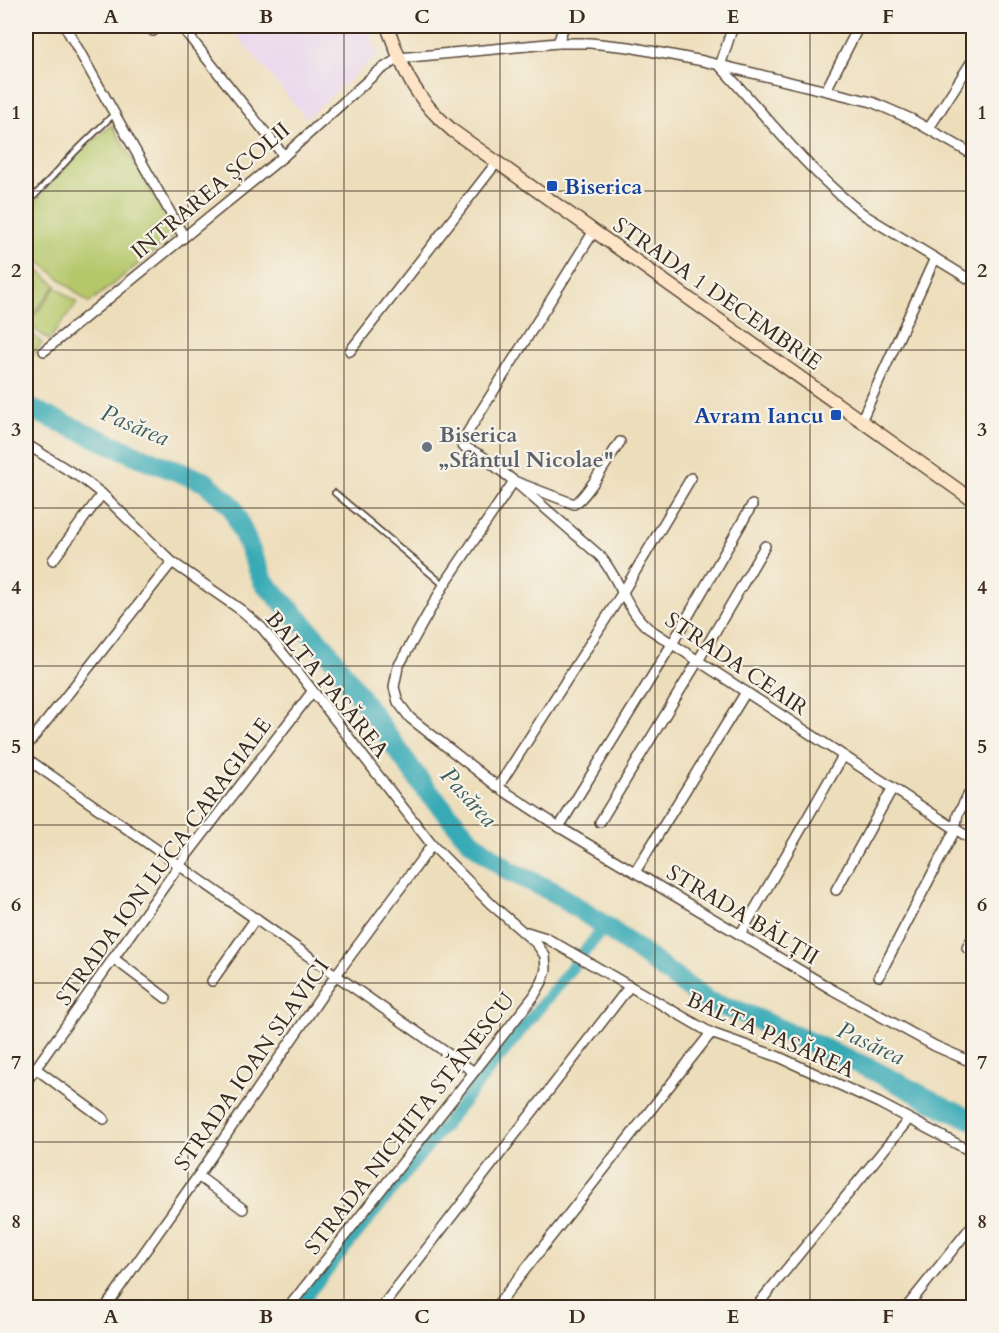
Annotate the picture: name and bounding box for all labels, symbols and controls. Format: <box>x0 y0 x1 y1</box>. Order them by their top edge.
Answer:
text: A <box>103 3 119 30</box>
text: B <box>259 3 273 30</box>
text: C <box>414 3 430 30</box>
text: D <box>568 3 586 30</box>
text: E <box>727 3 739 30</box>
text: F <box>882 3 894 30</box>
text: 1 <box>11 99 21 126</box>
text: 1 <box>977 99 987 126</box>
street label: INTRAREA ȘCOLII <box>125 115 296 266</box>
place label: Biserica <box>564 172 643 202</box>
marker: Biserica <box>545 179 559 193</box>
street label: STRADA 1 DECEMBRIE <box>607 210 828 377</box>
text: 2 <box>11 257 21 284</box>
text: 2 <box>977 257 987 284</box>
water label: Pasărea <box>96 396 174 455</box>
place label: Avram Iancu <box>694 401 824 431</box>
marker: Avram Iancu <box>829 408 843 422</box>
text: 3 <box>11 416 21 443</box>
text: 3 <box>977 416 987 443</box>
place label: Biserica „Sfântul Nicolae" <box>439 420 614 475</box>
marker: Biserica „Sfântul Nicolae" <box>420 440 434 454</box>
text: 4 <box>11 574 21 601</box>
text: 4 <box>977 574 987 601</box>
street label: BALTA PASĂREA <box>258 605 396 765</box>
street label: STRADA CEAIR <box>659 605 814 723</box>
street label: STRADA ION LUCA CARAGIALE <box>49 712 279 1012</box>
text: 5 <box>11 733 21 760</box>
text: 5 <box>977 733 987 760</box>
water label: Pasărea <box>433 760 505 835</box>
street label: STRADA BĂLȚII <box>661 858 824 972</box>
text: 6 <box>11 891 21 918</box>
text: 6 <box>977 891 987 918</box>
street label: STRADA IOAN SLAVICI <box>167 953 336 1177</box>
street label: BALTA PASĂREA <box>682 984 860 1086</box>
street label: STRADA NICHITA STĂNESCU <box>298 986 522 1261</box>
water label: Pasărea <box>832 1013 910 1074</box>
text: 7 <box>11 1049 21 1076</box>
text: 7 <box>977 1049 987 1076</box>
text: 8 <box>11 1208 21 1235</box>
text: 8 <box>977 1208 987 1235</box>
text: A <box>103 1303 119 1330</box>
text: B <box>259 1303 273 1330</box>
text: C <box>414 1303 430 1330</box>
text: D <box>568 1303 586 1330</box>
text: E <box>727 1303 739 1330</box>
text: F <box>882 1303 894 1330</box>

